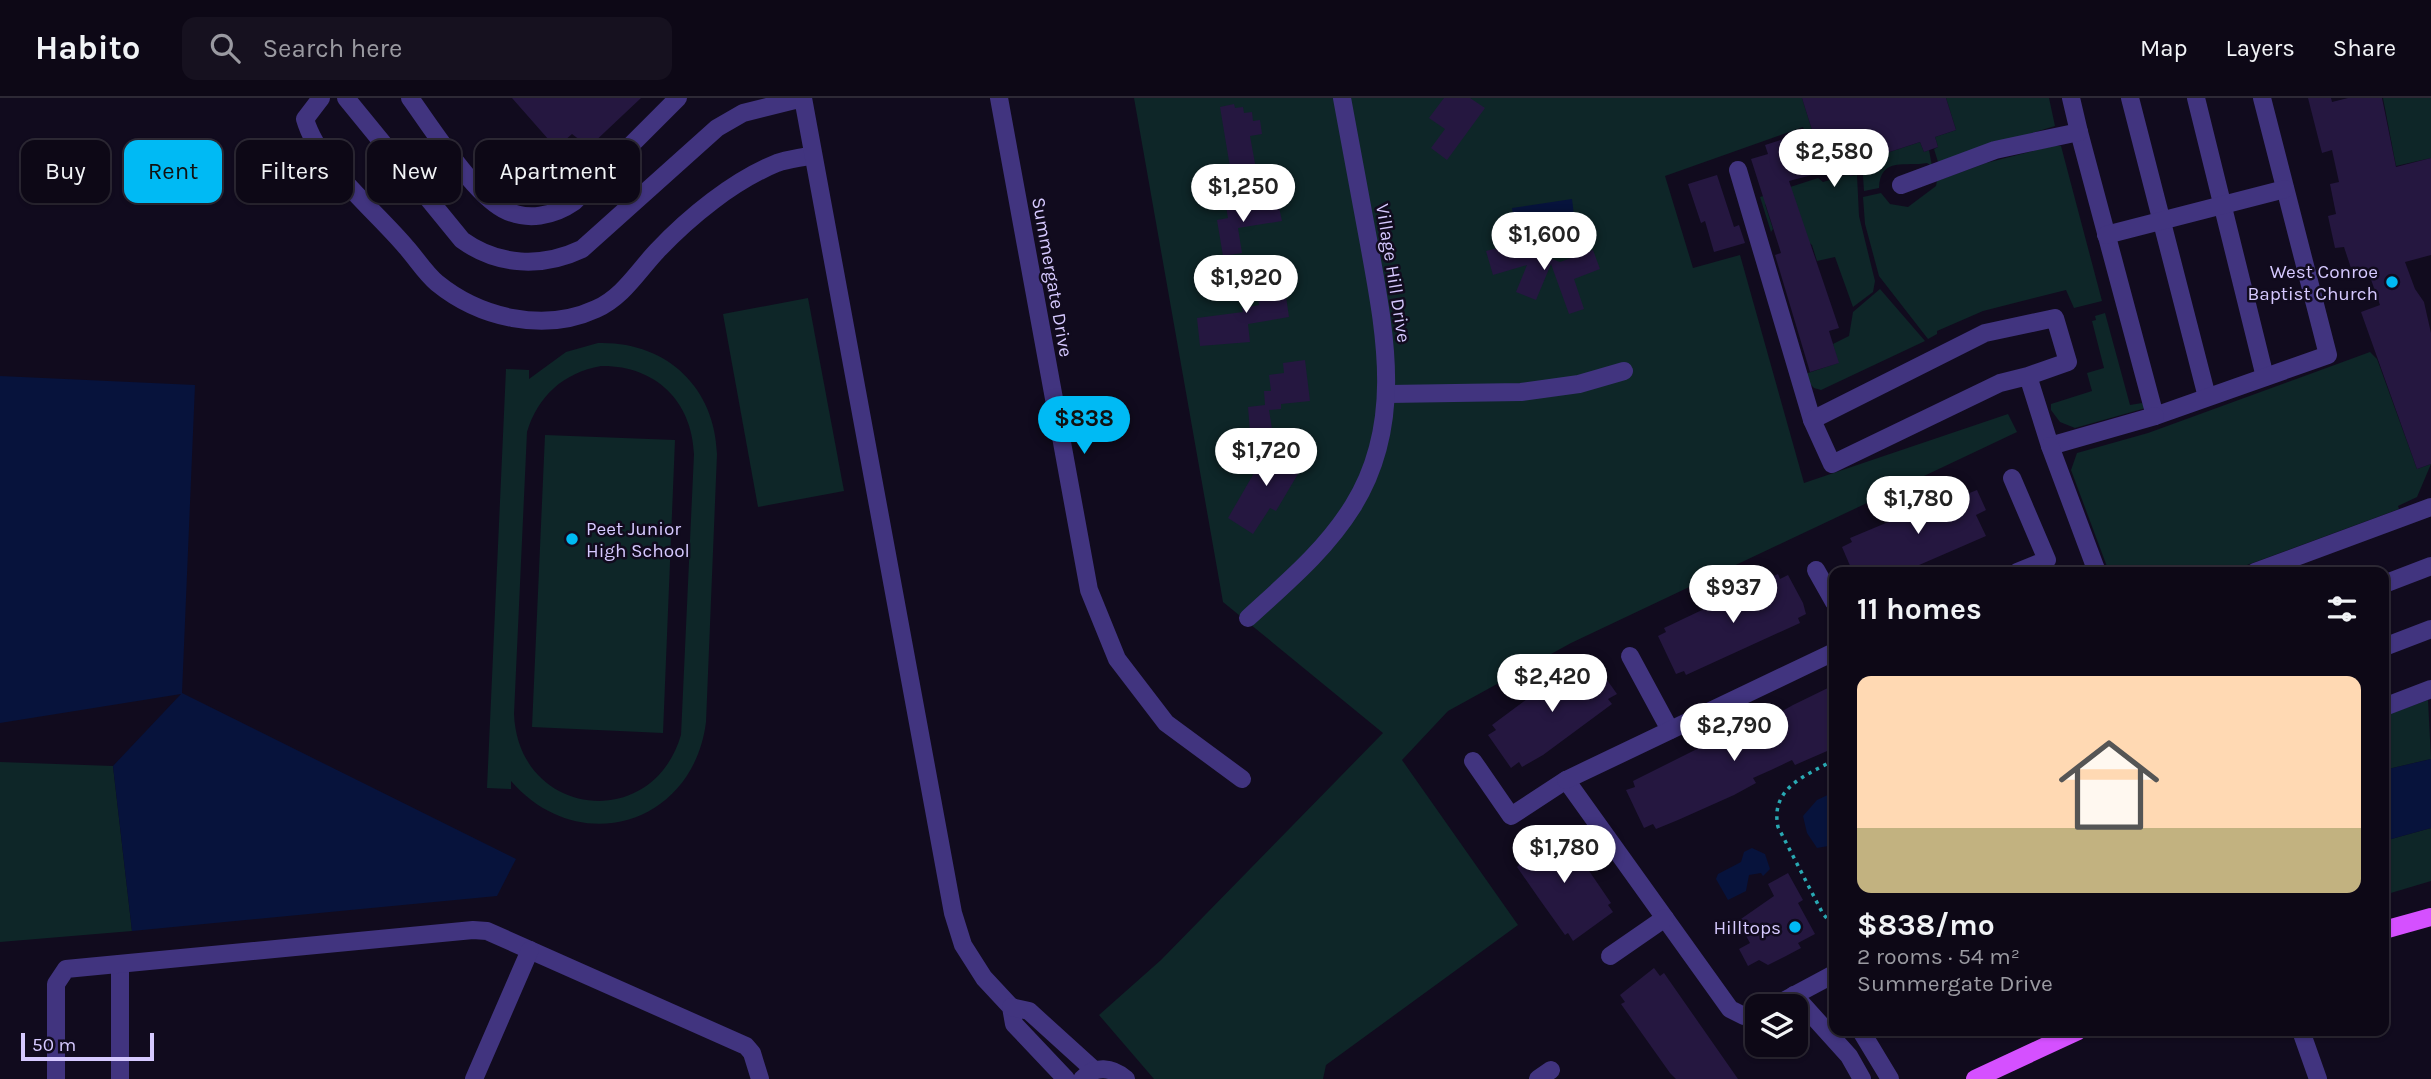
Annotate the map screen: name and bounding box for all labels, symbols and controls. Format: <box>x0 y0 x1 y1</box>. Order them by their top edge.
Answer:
search box <box>182 17 672 80</box>
text: Habito <box>35 29 140 67</box>
icon: search <box>206 29 244 67</box>
text: Search here <box>262 33 402 64</box>
text: Map <box>2140 34 2188 62</box>
text: Layers <box>2226 34 2295 62</box>
text: Share <box>2333 34 2396 62</box>
pin: $2,580 <box>1777 130 1891 189</box>
text: $2,580 <box>1795 138 1873 165</box>
chip: Buy <box>21 140 110 203</box>
chip: Rent <box>124 140 222 203</box>
chip: Filters <box>236 140 353 203</box>
chip: New <box>367 140 461 203</box>
chip: Apartment <box>475 140 640 203</box>
pin: $1,250 <box>1186 164 1300 224</box>
text: $1,250 <box>1207 173 1279 200</box>
street label: Summergate Drive <box>1027 196 1077 359</box>
street label: Village Hill Drive <box>1371 202 1415 344</box>
pin: $1,600 <box>1487 212 1601 272</box>
text: $1,600 <box>1508 221 1580 248</box>
pin: $1,920 <box>1189 256 1303 315</box>
place label: West Conroe Baptist Church <box>2247 261 2378 305</box>
text: $1,920 <box>1210 264 1282 291</box>
marker: West Conroe Baptist Church <box>2384 274 2400 290</box>
pin: $838 <box>1043 396 1125 456</box>
text: $838 <box>1054 405 1114 432</box>
pin: $1,720 <box>1209 428 1323 488</box>
text: $1,720 <box>1231 437 1301 464</box>
pin: $1,780 <box>1861 476 1975 536</box>
text: $1,780 <box>1883 485 1953 512</box>
place label: Peet Junior High School <box>586 518 690 562</box>
marker: Peet Junior High School <box>564 531 580 547</box>
pin: $937 <box>1692 566 1774 625</box>
text: $937 <box>1705 574 1761 601</box>
icon: filters <box>2323 590 2361 628</box>
text: 11 homes <box>1857 591 1982 627</box>
pin: $2,420 <box>1495 654 1609 714</box>
text: $2,420 <box>1513 663 1591 690</box>
pin: $2,790 <box>1677 704 1791 763</box>
text: $2,790 <box>1696 712 1772 739</box>
icon: home <box>2046 722 2172 848</box>
pin: $1,780 <box>1507 826 1621 885</box>
text: $1,780 <box>1529 834 1599 861</box>
text: $838/mo <box>1857 907 1995 943</box>
place label: Hilltops <box>1713 917 1781 939</box>
marker: Hilltops <box>1787 919 1803 935</box>
text: 2 rooms · 54 m² <box>1857 943 2020 970</box>
text: Summergate Drive <box>1857 970 2053 997</box>
map controls <box>1745 994 1808 1057</box>
button: layers <box>1745 994 1808 1057</box>
scale bar <box>21 1030 154 1062</box>
text: 50 m <box>32 1034 76 1056</box>

